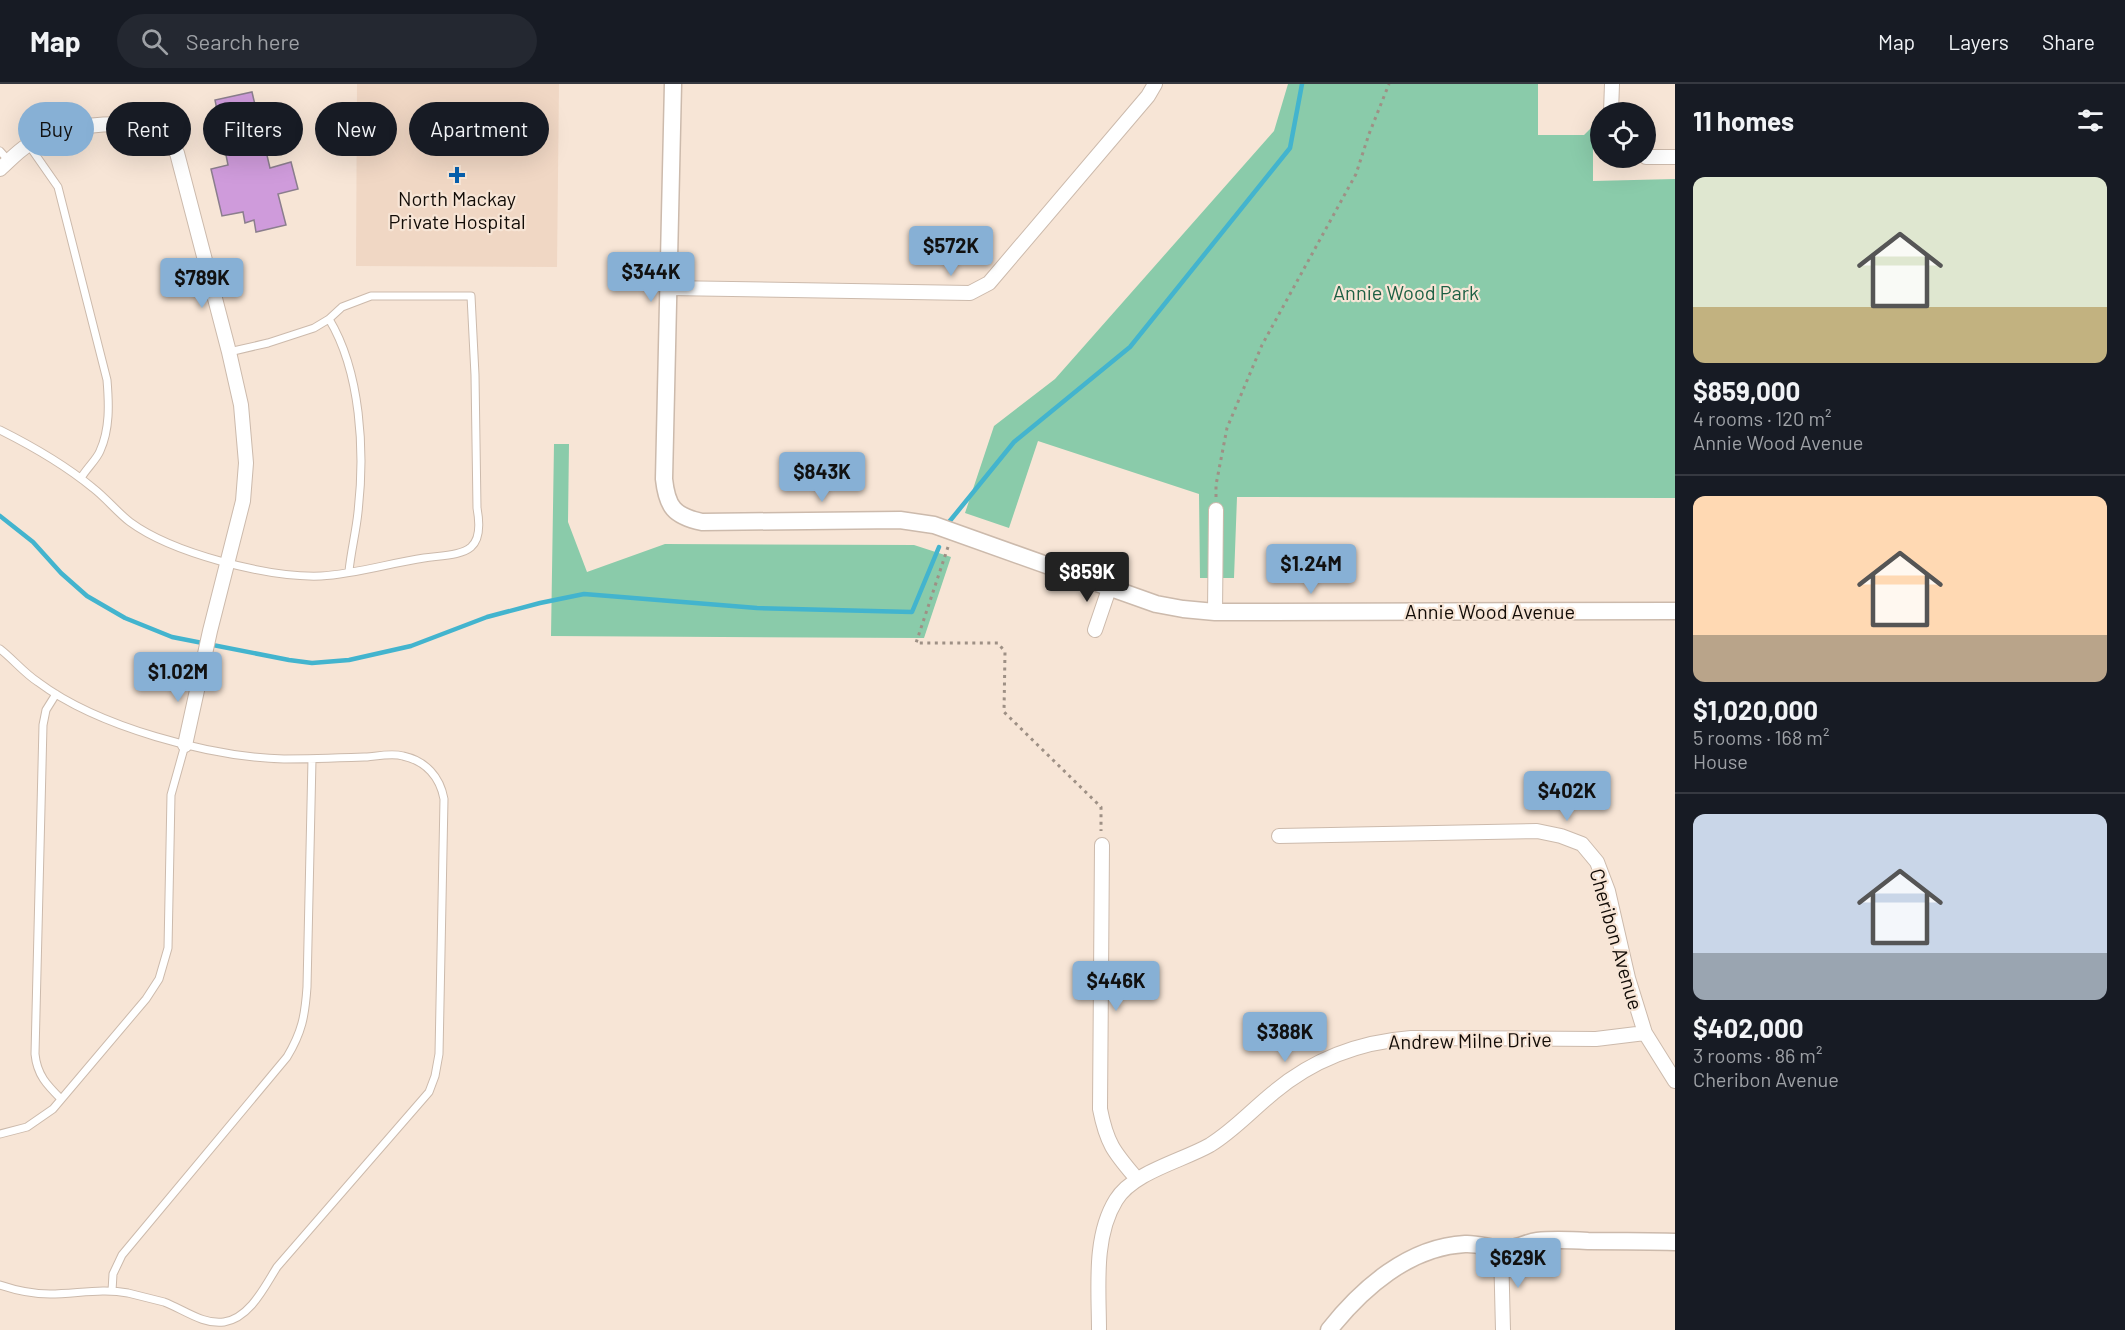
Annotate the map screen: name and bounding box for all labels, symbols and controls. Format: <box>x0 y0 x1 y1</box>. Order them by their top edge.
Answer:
search box <box>117 14 537 68</box>
text: Map <box>30 24 81 58</box>
icon: search <box>138 25 171 58</box>
text: Search here <box>186 28 300 54</box>
text: Map <box>1878 29 1915 54</box>
text: Layers <box>1948 29 2009 54</box>
text: Share <box>2042 29 2095 54</box>
chip: Buy <box>18 102 94 156</box>
chip: Rent <box>106 102 191 156</box>
chip: Filters <box>203 102 303 156</box>
chip: New <box>315 102 397 156</box>
chip: Apartment <box>409 102 549 156</box>
map controls <box>1590 102 1656 168</box>
button: locate <box>1590 102 1656 168</box>
icon: filters <box>2074 104 2107 137</box>
text: 11 homes <box>1693 105 1794 136</box>
marker: North Mackay Private Hospital <box>448 166 466 184</box>
place label: North Mackay Private Hospital <box>388 186 526 233</box>
icon: home <box>1846 216 1954 324</box>
pin: $572K <box>909 226 993 277</box>
text: $572K <box>923 233 979 257</box>
pin: $344K <box>609 252 693 303</box>
pin: $789K <box>160 258 244 309</box>
text: $344K <box>622 259 680 283</box>
text: $789K <box>174 265 230 289</box>
park label: Annie Wood Park <box>1333 280 1479 304</box>
text: $859,000 <box>1693 375 1800 406</box>
text: 4 rooms · 120 m² <box>1693 406 1831 430</box>
text: Annie Wood Avenue <box>1693 430 1863 454</box>
pin: $843K <box>780 452 864 503</box>
text: $843K <box>793 459 851 483</box>
icon: home <box>1846 535 1954 643</box>
pin: $1.24M <box>1262 544 1360 595</box>
text: $1.24M <box>1280 551 1342 575</box>
pin: $859K <box>1045 552 1129 603</box>
text: $859K <box>1059 559 1115 583</box>
street label: Annie Wood Avenue <box>1405 599 1575 623</box>
pin: $1.02M <box>129 652 227 703</box>
text: $1.02M <box>148 659 208 683</box>
text: $1,020,000 <box>1693 694 1818 725</box>
text: 5 rooms · 168 m² <box>1693 725 1829 749</box>
text: House <box>1693 749 1748 773</box>
pin: $402K <box>1525 771 1609 822</box>
text: $402K <box>1538 778 1596 802</box>
icon: home <box>1846 853 1954 961</box>
street label: Cheribon Avenue <box>1585 866 1649 1012</box>
pin: $446K <box>1074 961 1158 1012</box>
text: $446K <box>1087 968 1145 992</box>
pin: $388K <box>1243 1012 1327 1063</box>
text: $402,000 <box>1693 1012 1804 1043</box>
text: $388K <box>1257 1019 1313 1043</box>
street label: Andrew Milne Drive <box>1388 1027 1552 1053</box>
text: 3 rooms · 86 m² <box>1693 1043 1822 1067</box>
text: Cheribon Avenue <box>1693 1067 1839 1091</box>
pin: $629K <box>1476 1238 1560 1289</box>
text: $629K <box>1490 1245 1546 1269</box>

